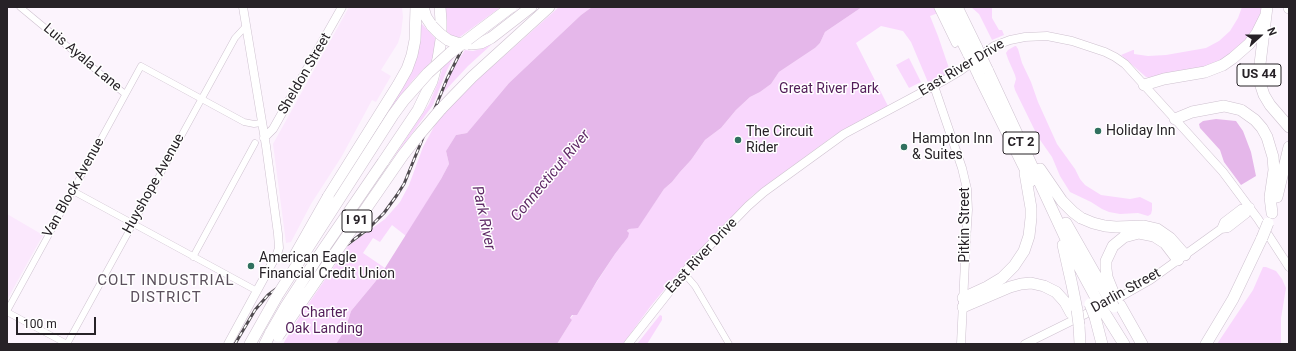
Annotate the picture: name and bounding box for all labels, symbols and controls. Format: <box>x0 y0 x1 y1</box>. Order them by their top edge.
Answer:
north arrow <box>1240 16 1280 56</box>
street label: Luis Ayala Lane <box>40 20 124 96</box>
text: N <box>1264 26 1279 37</box>
street label: Sheldon Street <box>275 30 335 118</box>
street label: East River Drive <box>916 36 1008 100</box>
road number: US 44 <box>1237 64 1281 86</box>
park label: Great River Park <box>779 81 879 97</box>
place label: Holiday Inn <box>1106 123 1176 139</box>
place label: The Circuit Rider <box>746 124 813 156</box>
marker: Holiday Inn <box>1093 126 1103 136</box>
water label: Connecticut River <box>508 127 594 225</box>
street label: Huyshope Avenue <box>120 131 188 237</box>
place label: Hampton Inn & Suites <box>912 131 993 164</box>
road number: CT 2 <box>1003 132 1039 154</box>
street label: Van Block Avenue <box>40 135 108 241</box>
marker: The Circuit Rider <box>733 135 743 145</box>
marker: Hampton Inn & Suites <box>899 142 909 152</box>
water label: Park River <box>467 184 499 252</box>
street label: Pitkin Street <box>957 187 973 263</box>
road number: I 91 <box>342 210 372 232</box>
street label: East River Drive <box>663 215 741 297</box>
place label: American Eagle Financial Credit Union <box>259 250 395 282</box>
marker: American Eagle Financial Credit Union <box>246 261 256 271</box>
street label: Darlin Street <box>1088 265 1164 317</box>
district label: COLT INDUSTRIAL DISTRICT <box>97 272 235 307</box>
park label: Charter Oak Landing <box>285 305 363 338</box>
scale bar <box>18 309 98 335</box>
text: 100 m <box>23 317 57 331</box>

